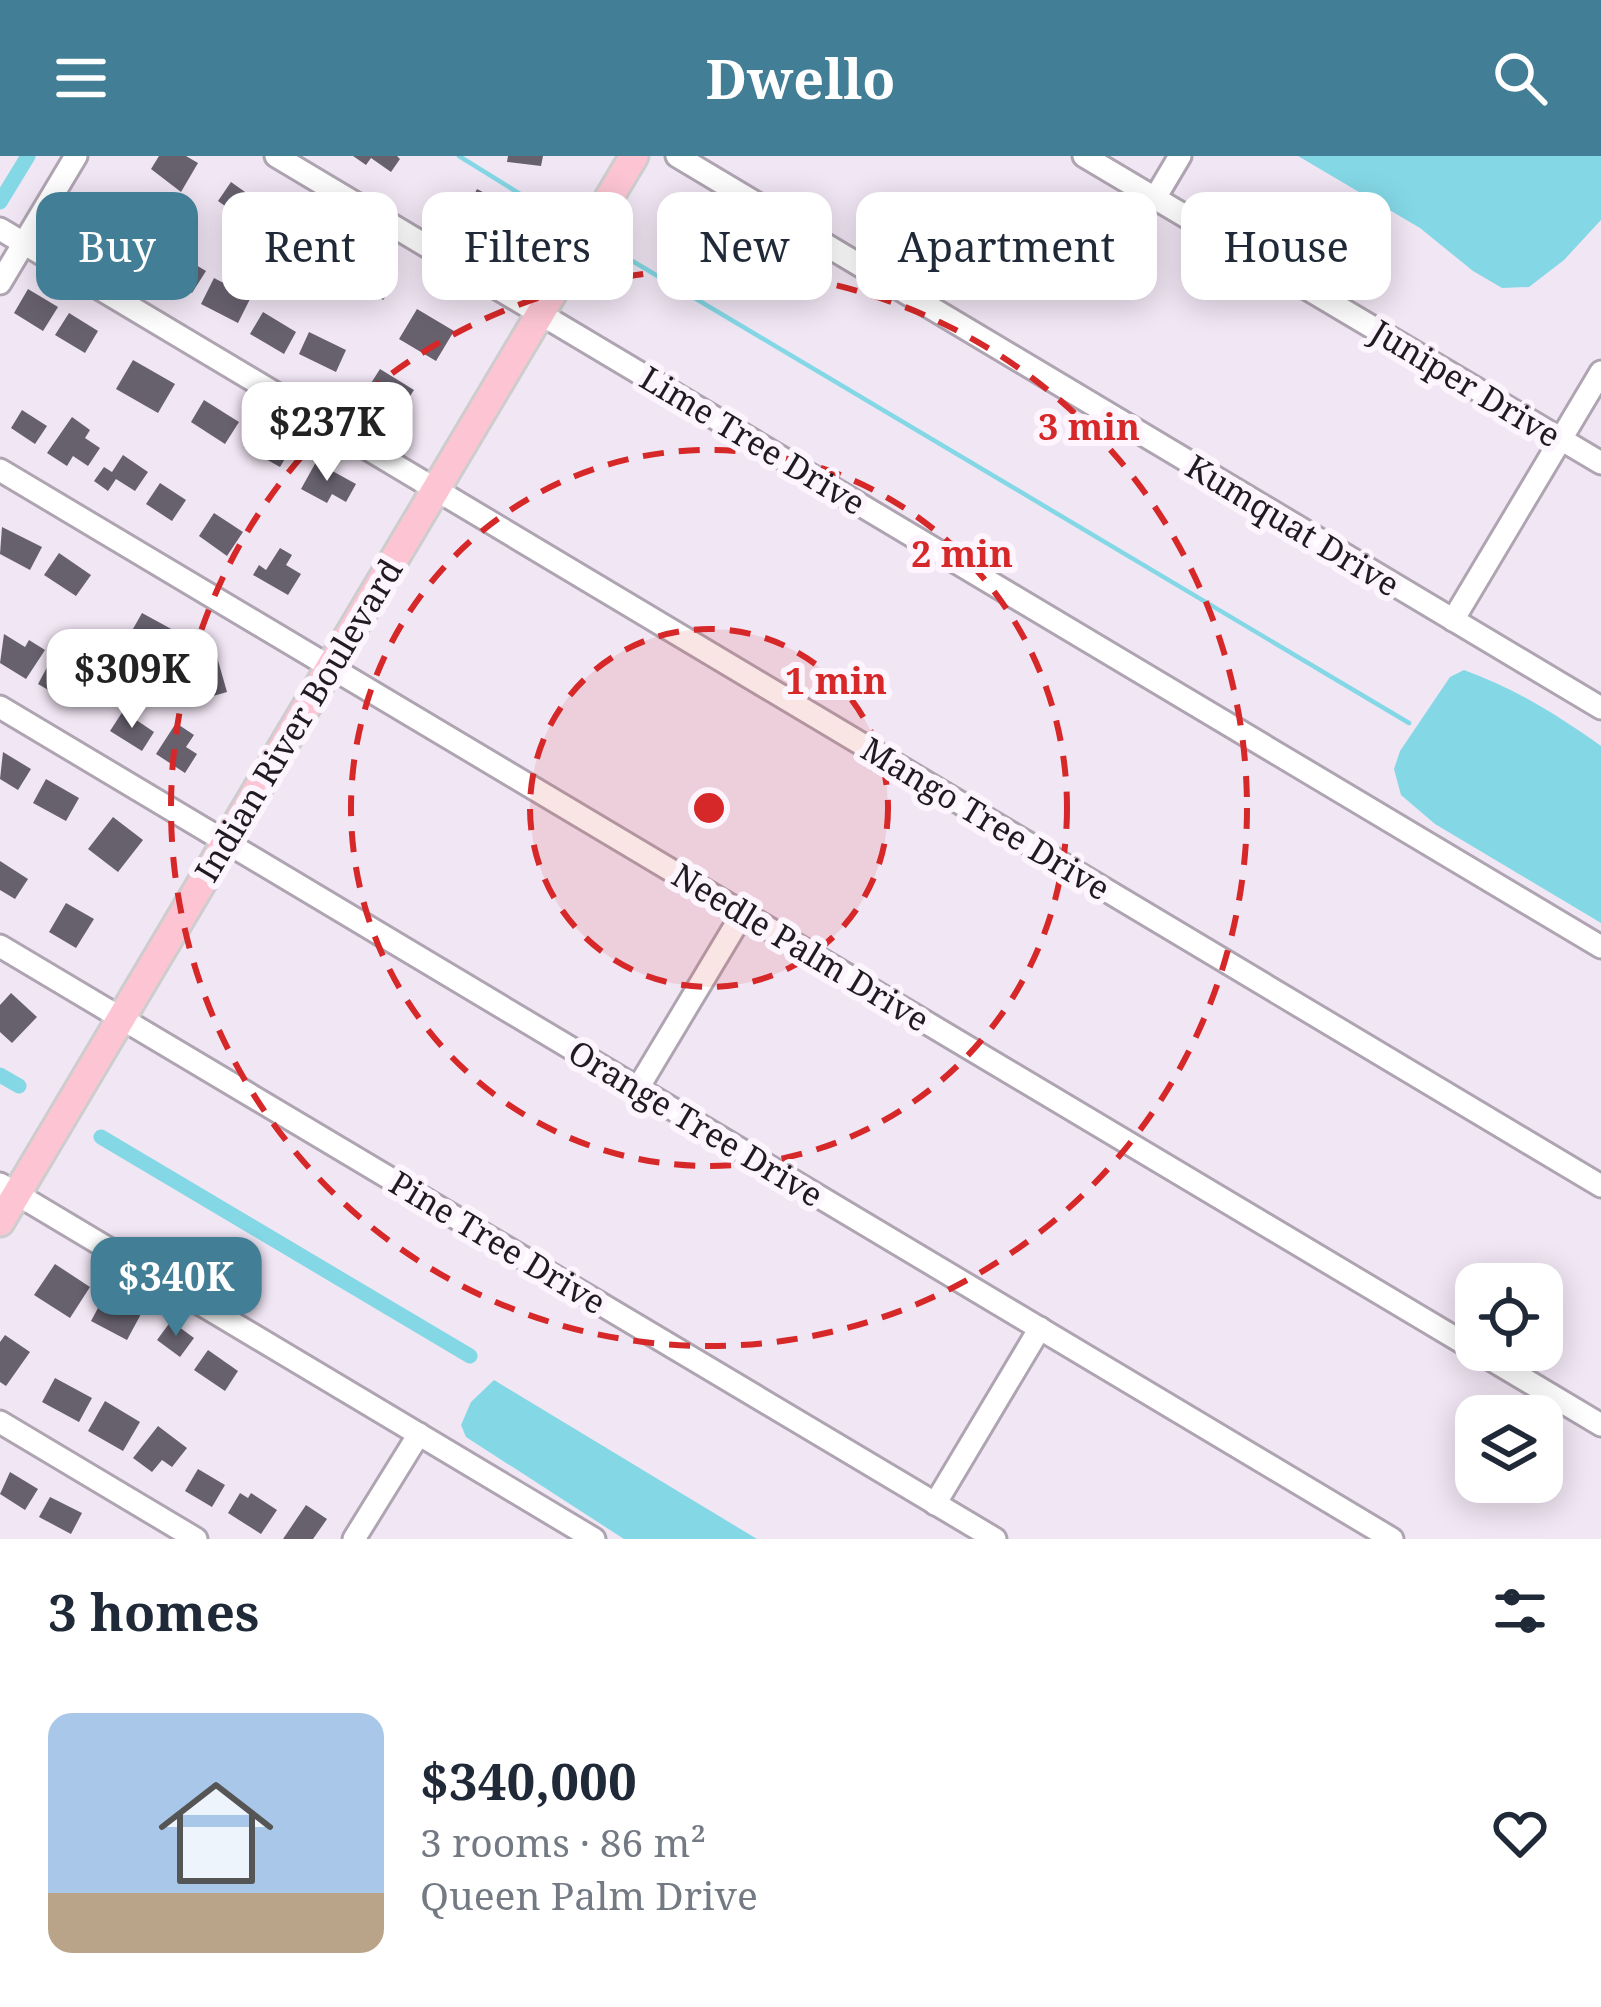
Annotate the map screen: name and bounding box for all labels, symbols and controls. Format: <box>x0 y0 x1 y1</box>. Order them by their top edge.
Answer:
text: Dwello <box>706 41 895 115</box>
icon: menu <box>48 45 114 111</box>
icon: search <box>1487 45 1553 111</box>
chip: Buy <box>36 192 198 300</box>
chip: Rent <box>222 192 398 300</box>
chip: Filters <box>422 192 633 300</box>
chip: New <box>657 192 832 300</box>
chip: Apartment <box>856 192 1157 300</box>
chip: House <box>1181 192 1391 300</box>
street label: Juniper Drive <box>1362 308 1569 457</box>
street label: Lime Tree Drive <box>632 355 874 525</box>
pin: $237K <box>243 382 411 484</box>
text: $237K <box>269 394 385 447</box>
text: 3 min <box>1038 402 1140 451</box>
street label: Kumquat Drive <box>1178 444 1408 606</box>
text: 2 min <box>911 529 1013 578</box>
street label: Indian River Boulevard <box>184 550 412 890</box>
pin: $309K <box>48 629 216 731</box>
text: $309K <box>74 641 190 694</box>
text: 1 min <box>785 656 887 705</box>
street label: Mango Tree Drive <box>853 726 1119 910</box>
centre of rings <box>688 787 730 829</box>
street label: Needle Palm Drive <box>664 852 938 1042</box>
street label: Orange Tree Drive <box>560 1029 832 1217</box>
street label: Pine Tree Drive <box>382 1160 614 1324</box>
pin: $340K <box>92 1237 260 1339</box>
text: $340K <box>118 1249 234 1302</box>
map controls <box>1455 1263 1563 1503</box>
button: locate <box>1455 1263 1563 1371</box>
button: layers <box>1455 1395 1563 1503</box>
text: 3 homes <box>48 1576 259 1646</box>
icon: filters <box>1487 1578 1553 1644</box>
text: $340,000 <box>420 1745 637 1815</box>
icon: home <box>144 1761 288 1905</box>
icon: heart <box>1487 1800 1553 1866</box>
text: 3 rooms · 86 m² <box>420 1815 706 1868</box>
text: Queen Palm Drive <box>420 1868 758 1921</box>

